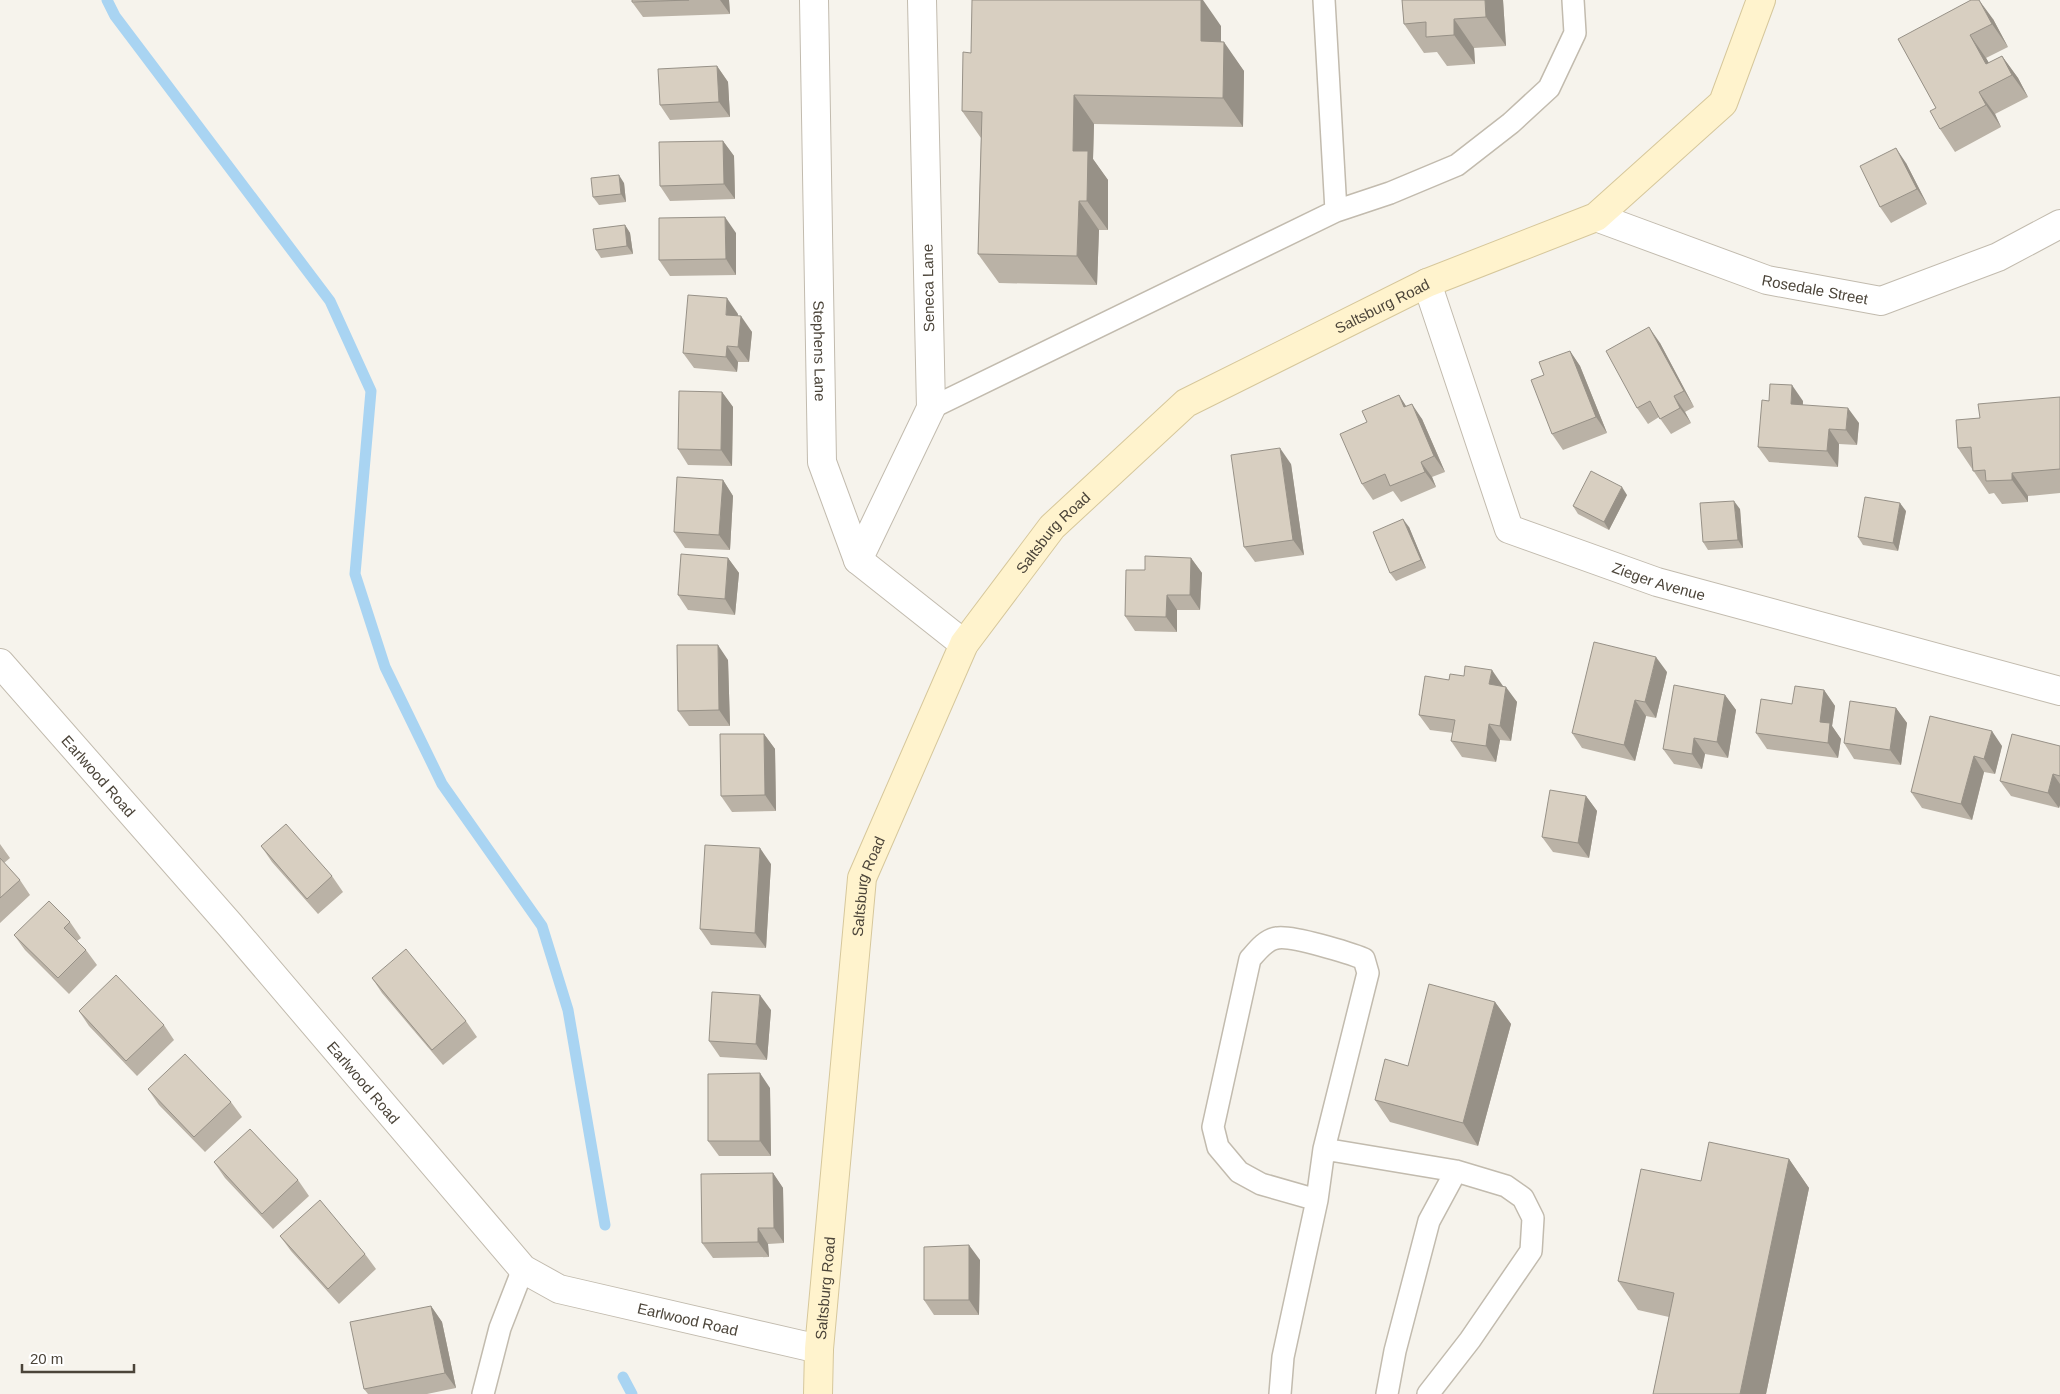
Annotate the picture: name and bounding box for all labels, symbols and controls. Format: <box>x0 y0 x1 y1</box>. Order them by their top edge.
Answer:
street label: Seneca Lane <box>919 244 937 332</box>
street label: Rosedale Street <box>1760 271 1870 307</box>
street label: Saltsburg Road <box>1332 275 1432 336</box>
street label: Stephens Lane <box>811 300 829 402</box>
street label: Saltsburg Road <box>1012 488 1093 576</box>
street label: Zieger Avenue <box>1610 558 1707 603</box>
street label: Earlwood Road <box>59 732 139 820</box>
street label: Saltsburg Road <box>848 834 888 937</box>
street label: Earlwood Road <box>324 1038 404 1127</box>
street label: Saltsburg Road <box>811 1236 838 1341</box>
street label: Earlwood Road <box>636 1299 740 1339</box>
scale bar <box>22 1342 135 1374</box>
text: 20 m <box>30 1350 63 1367</box>

